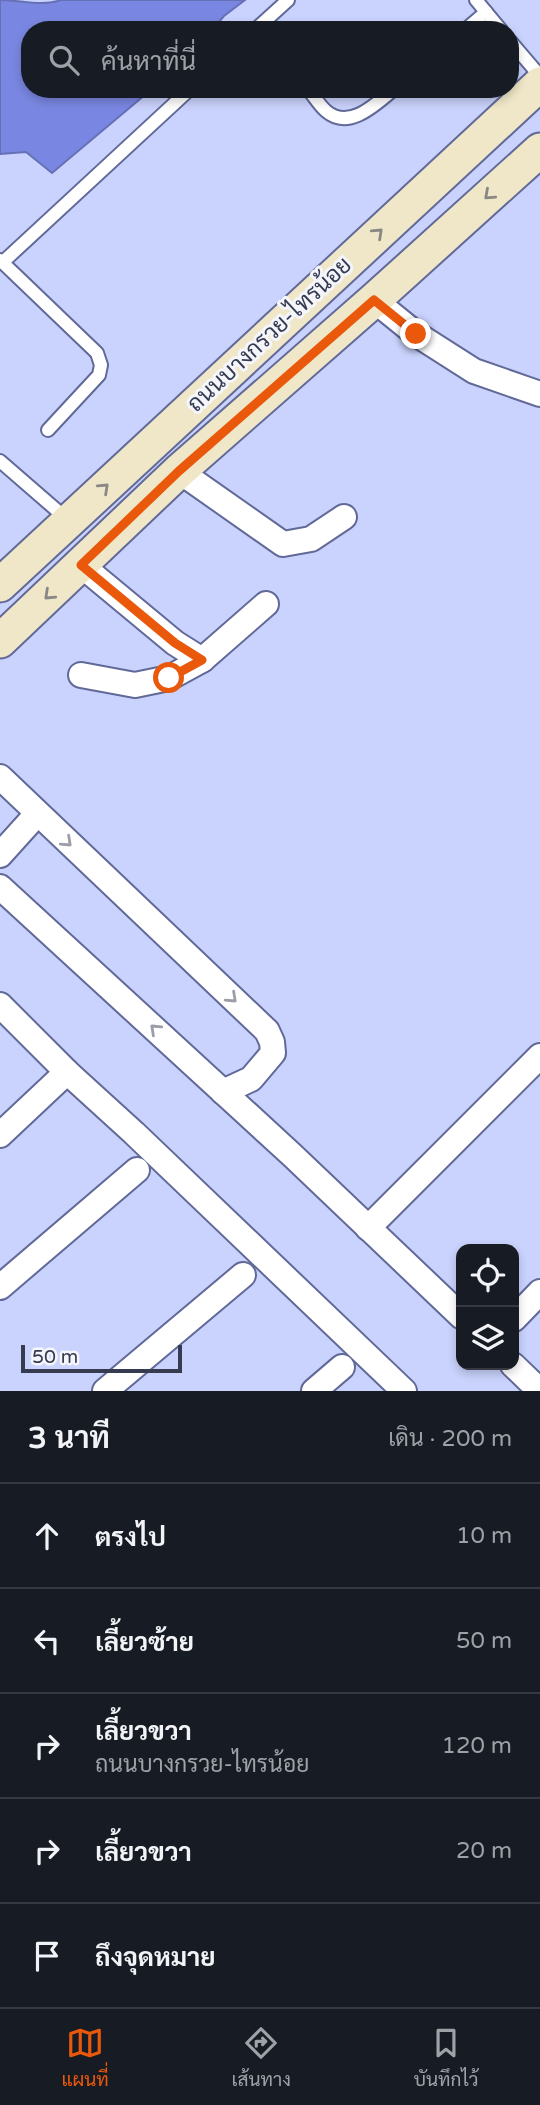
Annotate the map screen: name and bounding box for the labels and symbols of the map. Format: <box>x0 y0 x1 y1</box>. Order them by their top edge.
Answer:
one-way arrow <box>485 187 498 200</box>
one-way arrow <box>370 229 383 241</box>
street label: ถนนบางกรวย-ไทรน้อย <box>180 249 358 418</box>
route end <box>400 318 431 349</box>
one-way arrow <box>96 483 109 496</box>
one-way arrow <box>44 587 57 599</box>
route start <box>153 662 184 693</box>
one-way arrow <box>59 833 72 846</box>
one-way arrow <box>224 989 237 1002</box>
one-way arrow <box>150 1025 163 1037</box>
scale bar <box>21 1342 182 1374</box>

